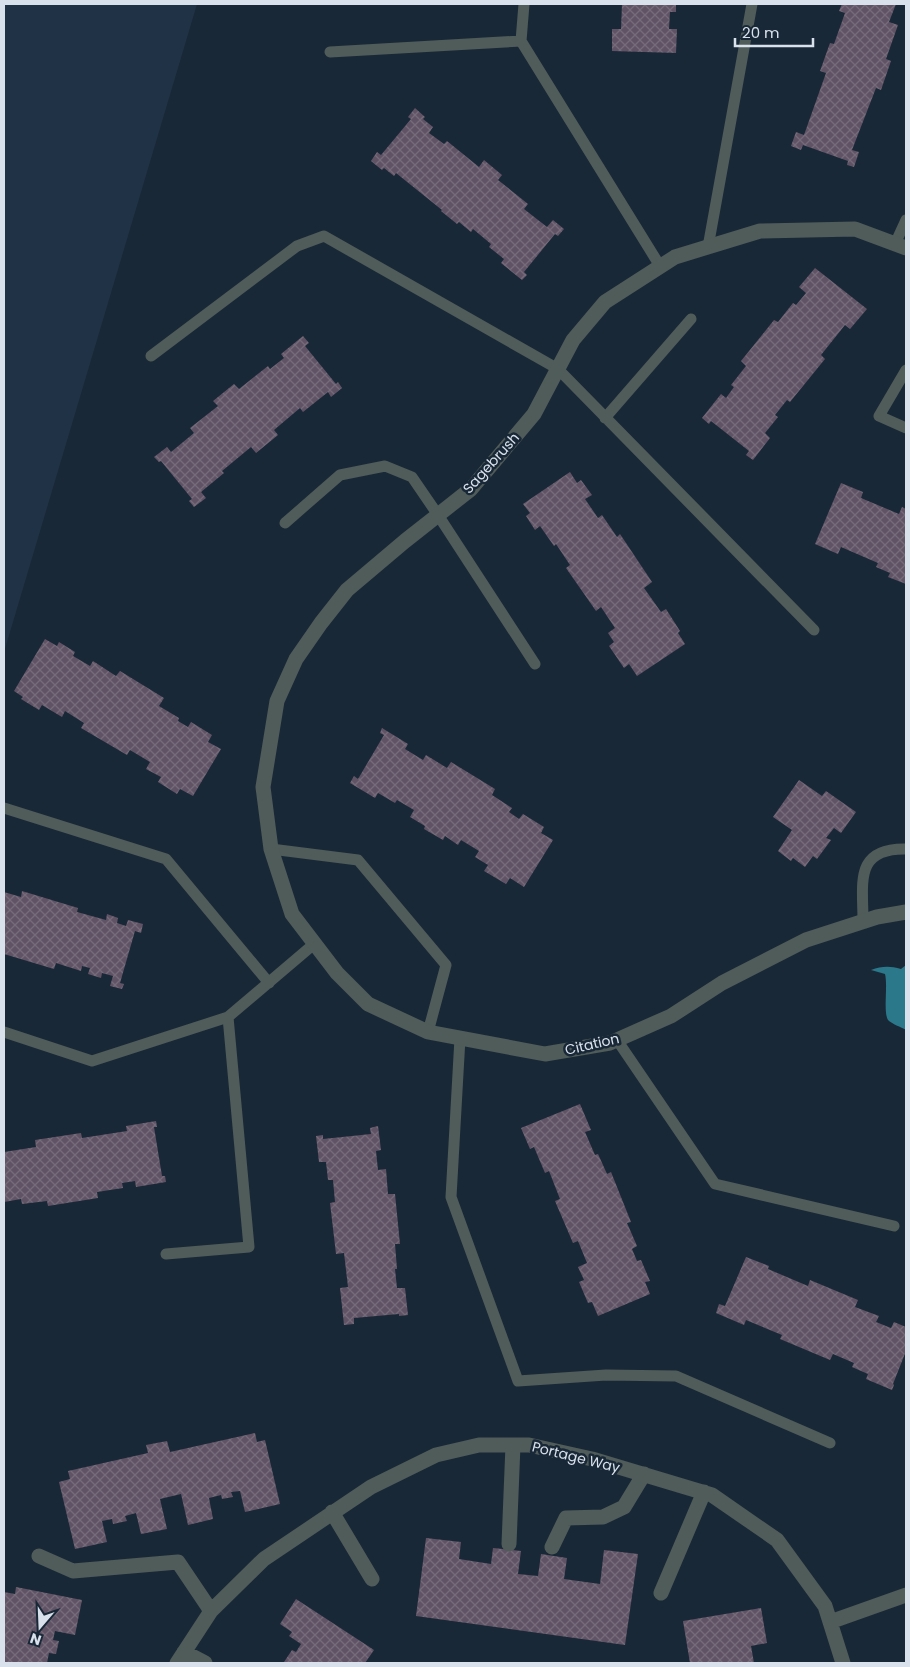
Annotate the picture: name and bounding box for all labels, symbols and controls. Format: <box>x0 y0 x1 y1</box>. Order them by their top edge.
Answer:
scale bar <box>735 15 812 47</box>
text: 20 m <box>742 22 780 43</box>
street label: Sagebrush <box>458 428 524 498</box>
street label: Citation <box>563 1028 621 1060</box>
street label: Portage Way <box>530 1436 622 1478</box>
north arrow <box>15 1602 65 1652</box>
text: N <box>28 1628 44 1650</box>

